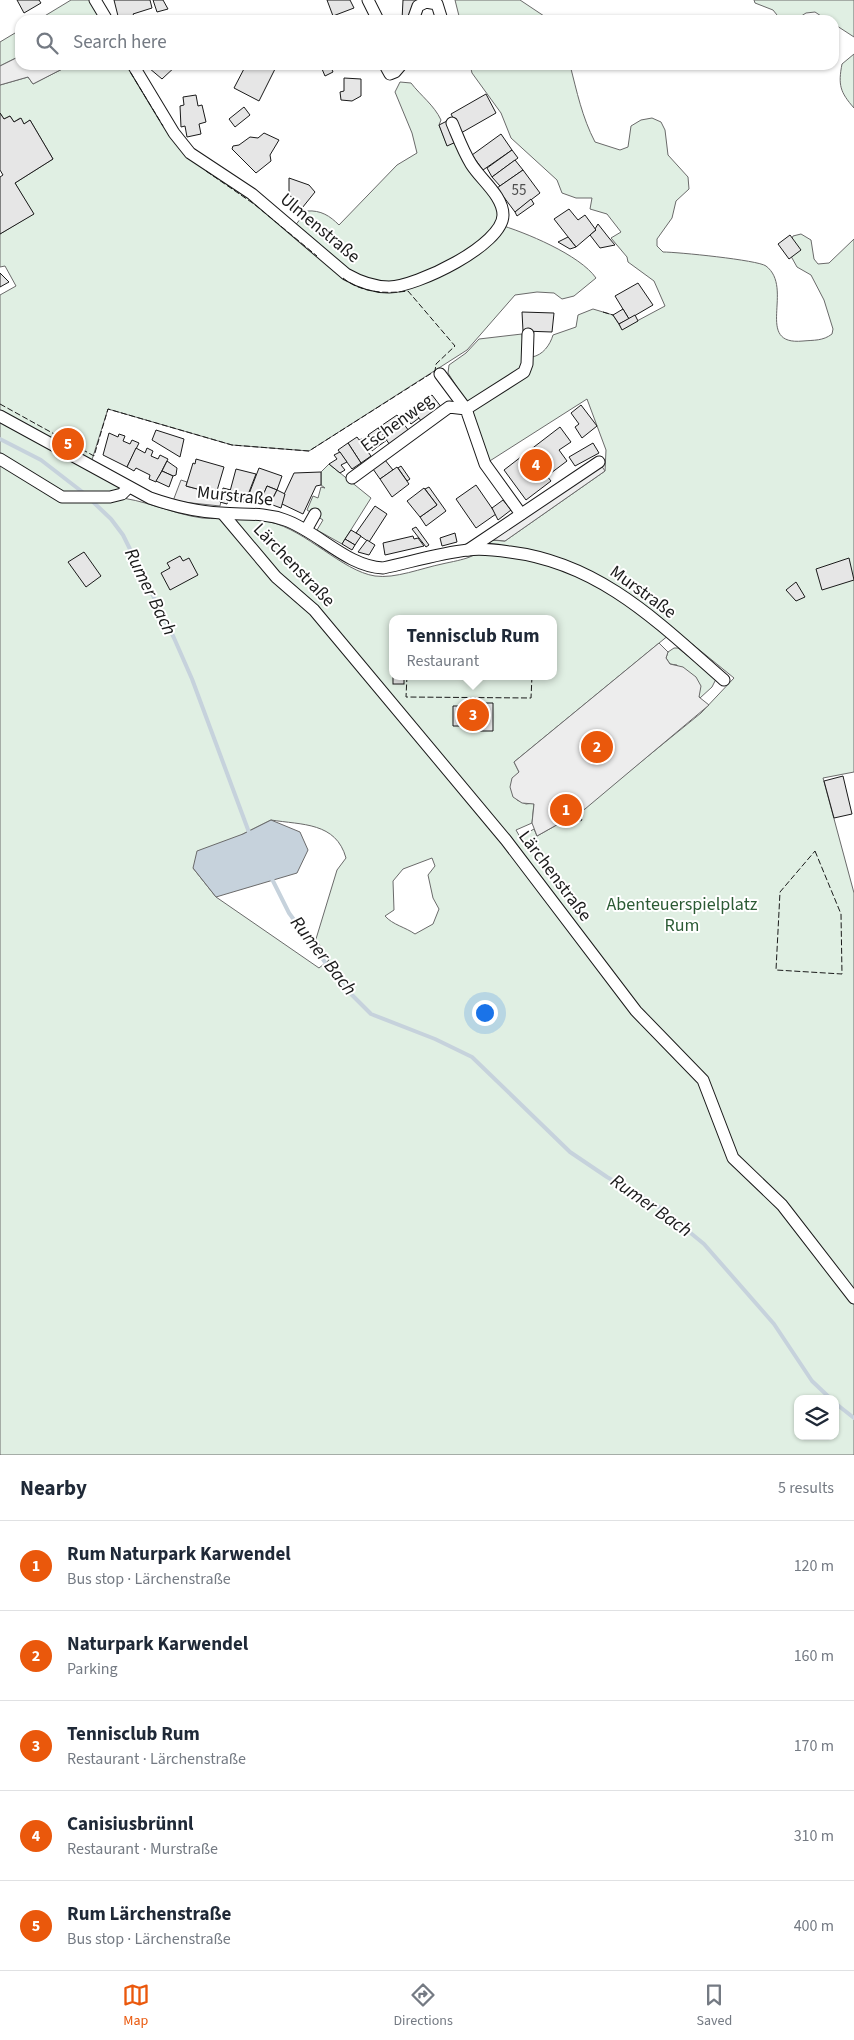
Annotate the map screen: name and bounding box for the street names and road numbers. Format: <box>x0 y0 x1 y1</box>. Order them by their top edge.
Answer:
street label: Ulmenstraße <box>275 187 365 269</box>
street label: Eschenweg <box>355 388 439 458</box>
street label: Murstraße <box>196 480 274 512</box>
street label: Lärchenstraße <box>247 517 341 613</box>
street label: Murstraße <box>605 559 681 625</box>
street label: Lärchenstraße <box>512 825 598 927</box>

